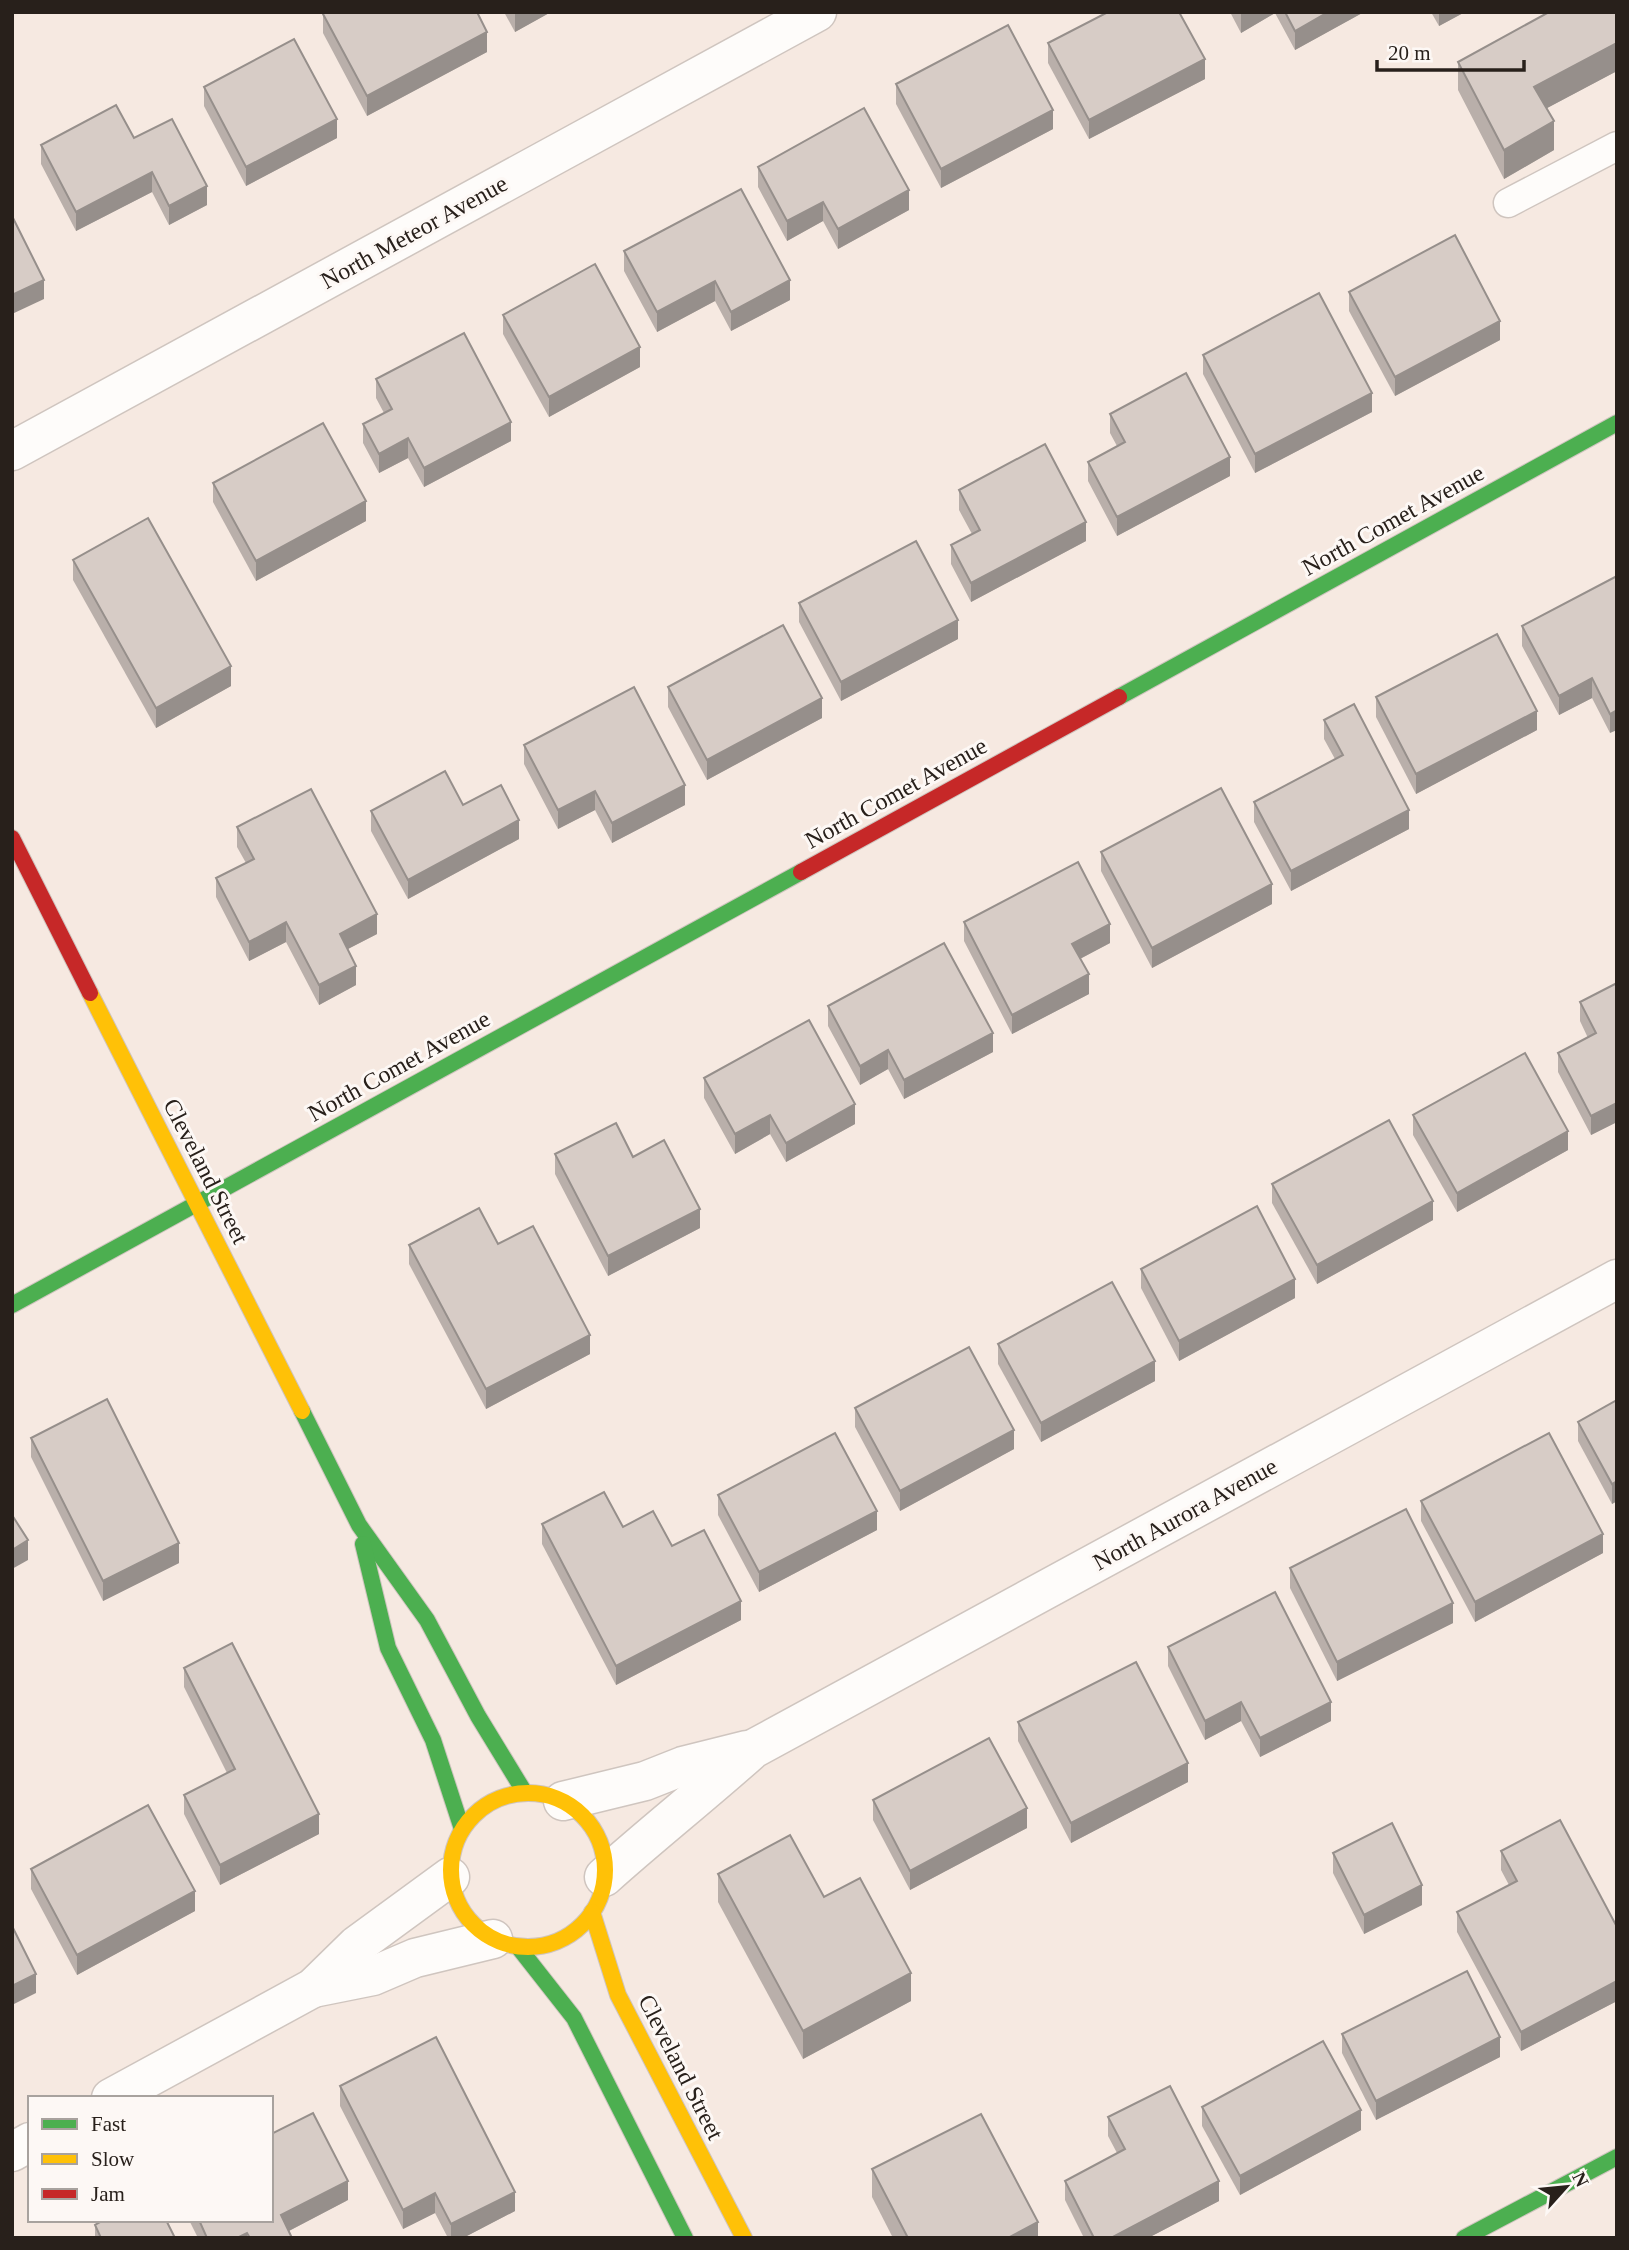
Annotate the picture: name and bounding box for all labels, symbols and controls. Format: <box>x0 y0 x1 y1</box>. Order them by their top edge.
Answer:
scale bar <box>1377 28 1524 72</box>
text: 20 m <box>1388 41 1431 65</box>
street label: North Meteor Avenue <box>316 170 512 294</box>
street label: North Comet Avenue <box>1298 459 1488 581</box>
street label: North Comet Avenue <box>801 732 991 854</box>
street label: North Comet Avenue <box>304 1005 494 1127</box>
street label: Cleveland Street <box>158 1094 254 1248</box>
street label: North Aurora Avenue <box>1089 1453 1281 1575</box>
street label: Cleveland Street <box>633 1990 729 2144</box>
legend <box>28 2096 273 2222</box>
text: Fast <box>91 2112 126 2136</box>
text: Slow <box>91 2147 135 2171</box>
north arrow <box>1531 2152 1601 2222</box>
text: N <box>1568 2169 1593 2191</box>
text: Jam <box>91 2182 125 2206</box>

